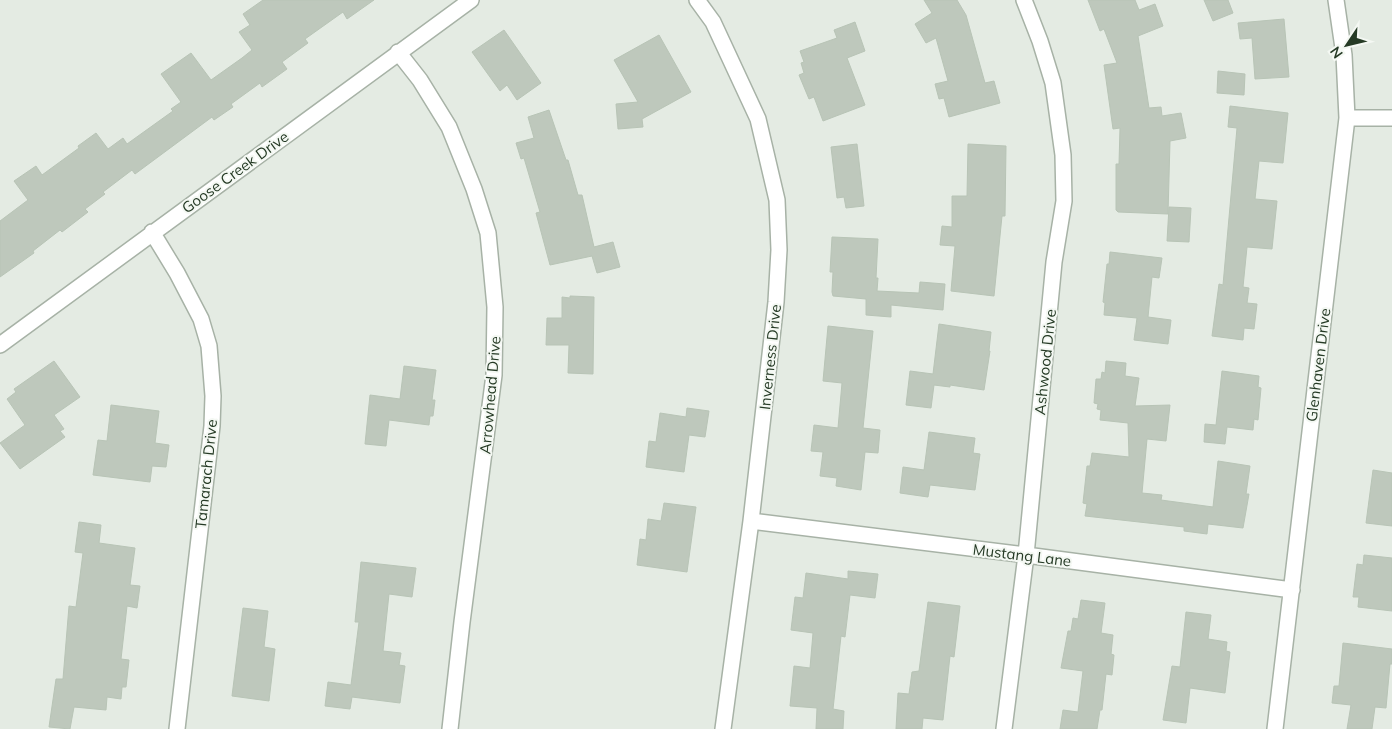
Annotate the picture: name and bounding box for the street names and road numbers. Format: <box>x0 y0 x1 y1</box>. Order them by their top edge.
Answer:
street label: Goose Creek Drive <box>178 127 292 217</box>
street label: Inverness Drive <box>755 303 785 411</box>
street label: Glenhaven Drive <box>1302 307 1334 423</box>
street label: Ashwood Drive <box>1030 308 1060 416</box>
street label: Arrowhead Drive <box>475 335 505 455</box>
street label: Tamarach Drive <box>191 418 221 530</box>
street label: Mustang Lane <box>972 540 1072 570</box>

